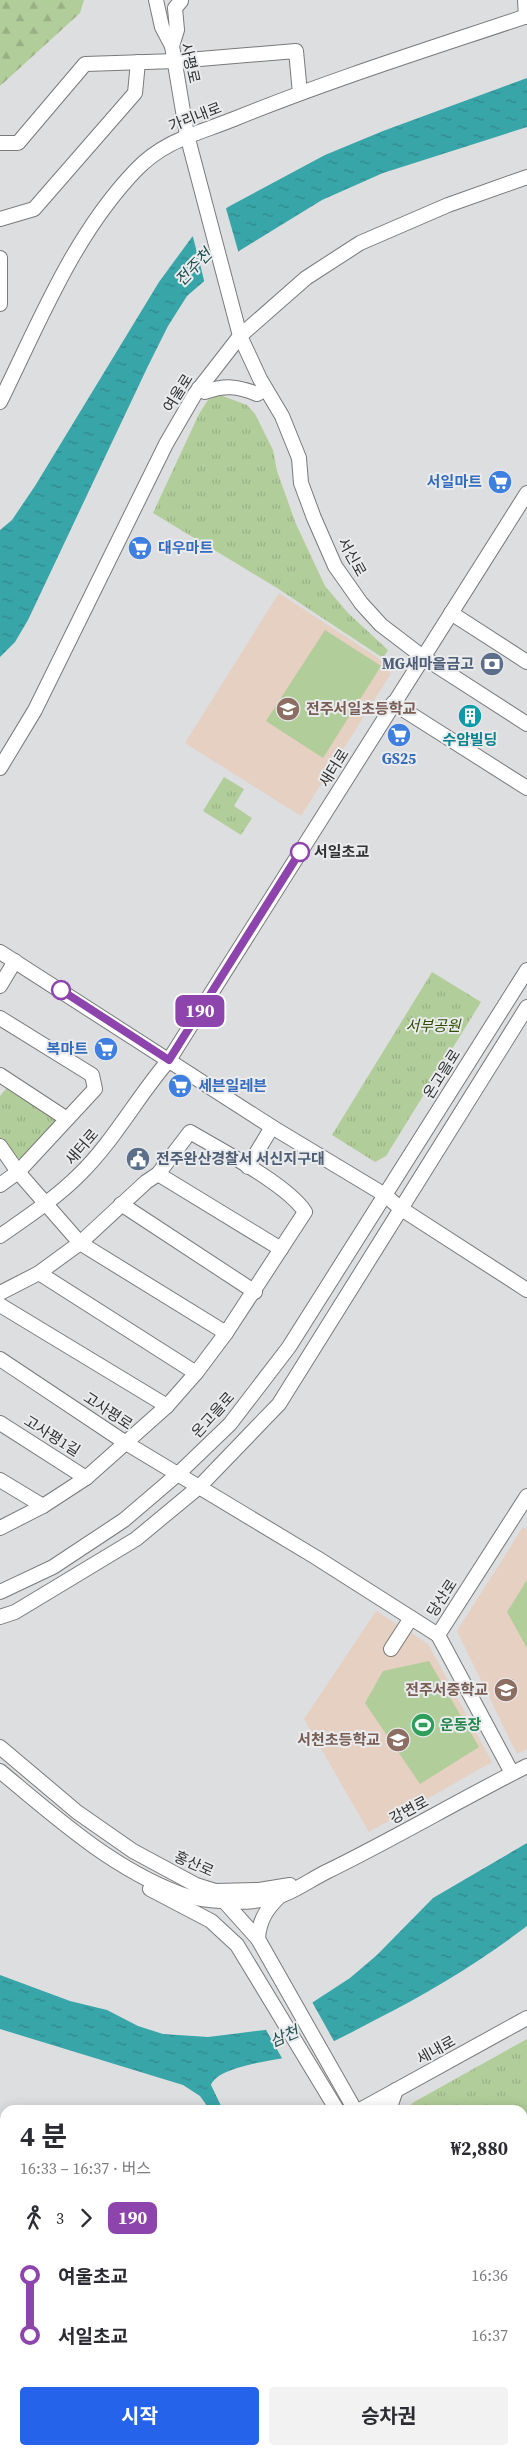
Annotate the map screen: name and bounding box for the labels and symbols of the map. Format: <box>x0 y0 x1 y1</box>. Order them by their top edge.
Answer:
street label: 사평로 <box>176 40 205 85</box>
street label: 가리내로 <box>165 97 224 136</box>
water label: 전주천 <box>170 242 218 291</box>
street label: 여울로 <box>158 370 197 416</box>
supermarket icon: 서일마트 <box>487 469 513 495</box>
place label: 서일마트 <box>427 471 482 492</box>
street label: 서신로 <box>333 534 372 580</box>
supermarket icon: 대우마트 <box>127 535 153 561</box>
place label: 대우마트 <box>158 537 213 558</box>
bank icon: MG새마을금고 <box>479 651 505 677</box>
place label: MG새마을금고 <box>382 653 474 674</box>
school or university icon: 전주서일초등학교 <box>275 696 301 722</box>
place label: 전주서일초등학교 <box>306 698 417 719</box>
building icon: 수암빌딩 <box>457 703 483 729</box>
supermarket icon: GS25 <box>386 722 412 748</box>
place label: 수암빌딩 <box>442 729 498 750</box>
street label: 새터로 <box>314 745 353 791</box>
place label: GS25 <box>382 748 416 769</box>
place label: 서일초교 <box>314 841 369 862</box>
marker: 서일초교 <box>290 842 310 862</box>
unlabelled marker <box>51 980 71 1000</box>
line badge: 190 <box>171 995 229 1027</box>
park label: 서부공원 <box>405 1015 462 1036</box>
supermarket icon: 복마트 <box>93 1036 119 1062</box>
place label: 복마트 <box>47 1038 88 1059</box>
street label: 온고을로 <box>418 1045 465 1103</box>
supermarket icon: 세븐일레븐 <box>167 1073 193 1099</box>
place label: 세븐일레븐 <box>198 1075 267 1096</box>
street label: 새터로 <box>60 1124 103 1169</box>
public building icon: 전주완산경찰서 서신지구대 <box>125 1146 151 1172</box>
place label: 전주완산경찰서 서신지구대 <box>156 1148 325 1169</box>
street label: 고사평로 <box>79 1387 137 1434</box>
street label: 온고을로 <box>186 1387 239 1442</box>
street label: 고사평1길 <box>20 1410 84 1461</box>
street label: 당산로 <box>421 1575 462 1621</box>
school or university icon: 전주서중학교 <box>493 1677 519 1703</box>
place label: 전주서중학교 <box>405 1679 488 1700</box>
sports icon: 운동장 <box>410 1712 436 1738</box>
place label: 운동장 <box>440 1714 482 1735</box>
school or university icon: 서천초등학교 <box>385 1727 411 1753</box>
place label: 서천초등학교 <box>297 1729 380 1750</box>
street label: 강변로 <box>386 1791 432 1829</box>
street label: 홍산로 <box>171 1846 217 1882</box>
water label: 삼천 <box>266 2019 304 2052</box>
street label: 세내로 <box>413 2030 459 2069</box>

